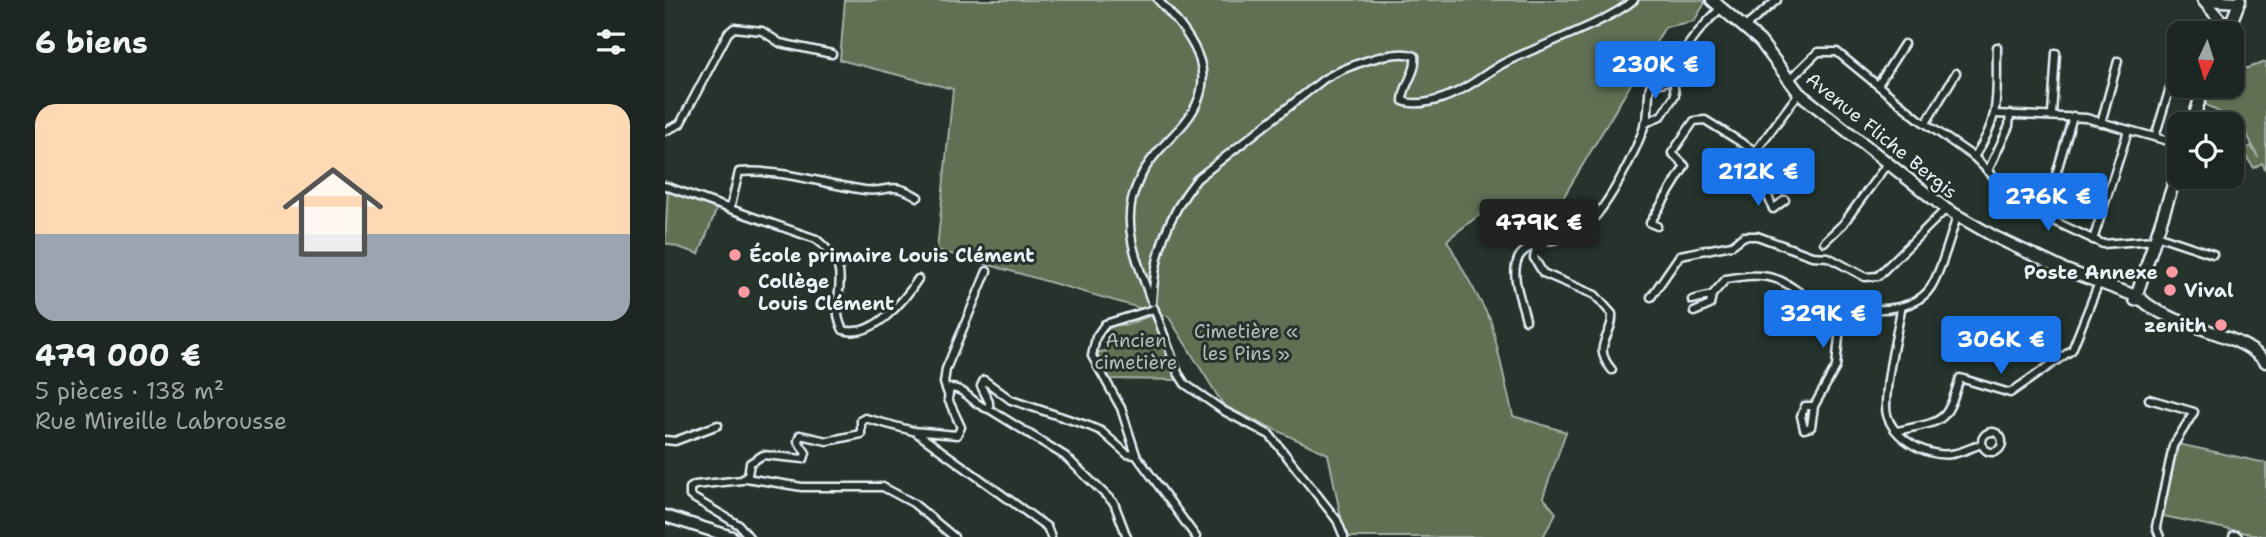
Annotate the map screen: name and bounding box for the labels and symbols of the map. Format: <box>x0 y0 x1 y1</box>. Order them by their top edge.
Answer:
north arrow <box>2167 21 2243 98</box>
pin: 230K € <box>1598 42 1712 101</box>
street label: Avenue Fliche Bergis <box>1801 67 1963 204</box>
pin: 212K € <box>1701 148 1815 208</box>
pin: 276K € <box>1991 174 2105 233</box>
pin: 479K € <box>1482 200 1596 259</box>
place label: École primaire Louis Clément <box>749 242 1035 268</box>
marker: École primaire Louis Clément <box>727 247 743 263</box>
place label: Poste Annexe <box>2024 260 2158 285</box>
marker: Poste Annexe <box>2164 264 2180 280</box>
place label: Collège Louis Clément <box>758 269 894 316</box>
place label: Vival <box>2184 278 2234 303</box>
marker: Vival <box>2162 282 2178 298</box>
marker: Collège Louis Clément <box>736 284 752 300</box>
pin: 329K € <box>1766 290 1880 350</box>
place label: zenith <box>2144 313 2207 338</box>
pin: 306K € <box>1944 316 2058 376</box>
marker: zenith <box>2213 317 2229 333</box>
park label: Cimetière « les Pins » <box>1194 319 1298 366</box>
park label: Ancien cimetière <box>1094 328 1178 375</box>

